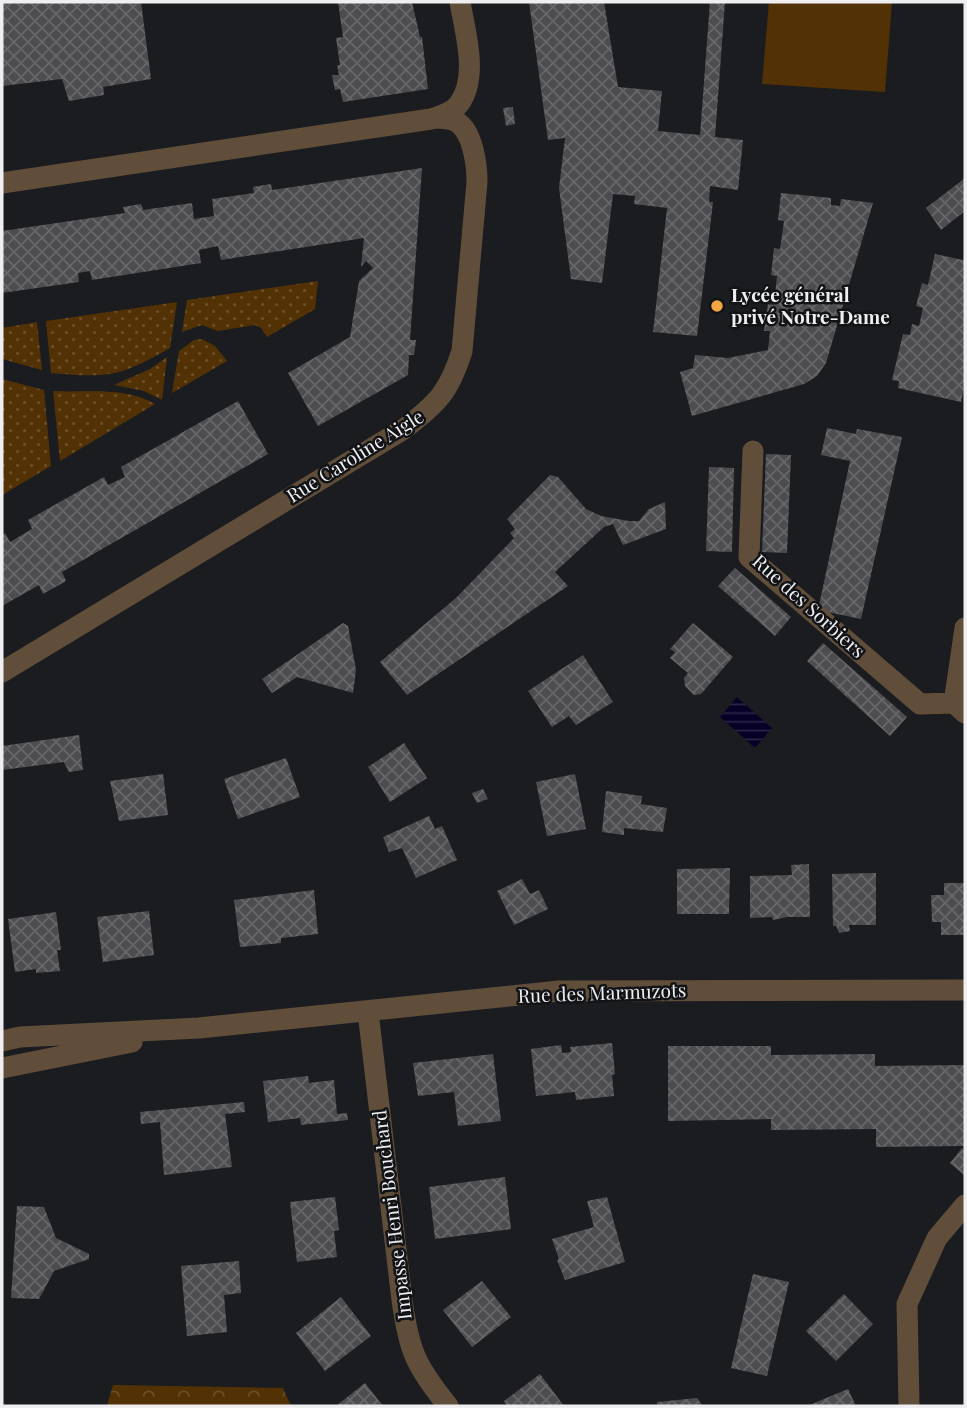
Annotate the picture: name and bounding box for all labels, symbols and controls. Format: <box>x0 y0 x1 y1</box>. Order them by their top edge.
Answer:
place label: Lycée général privé Notre-Dame <box>731 281 890 329</box>
marker: Lycée général privé Notre-Dame <box>709 298 725 314</box>
street label: Rue Caroline Aigle <box>281 403 428 508</box>
street label: Rue des Sorbiers <box>748 548 872 663</box>
street label: Rue des Marmuzots <box>517 976 687 1008</box>
street label: Impasse Henri Bouchard <box>365 1109 417 1322</box>

